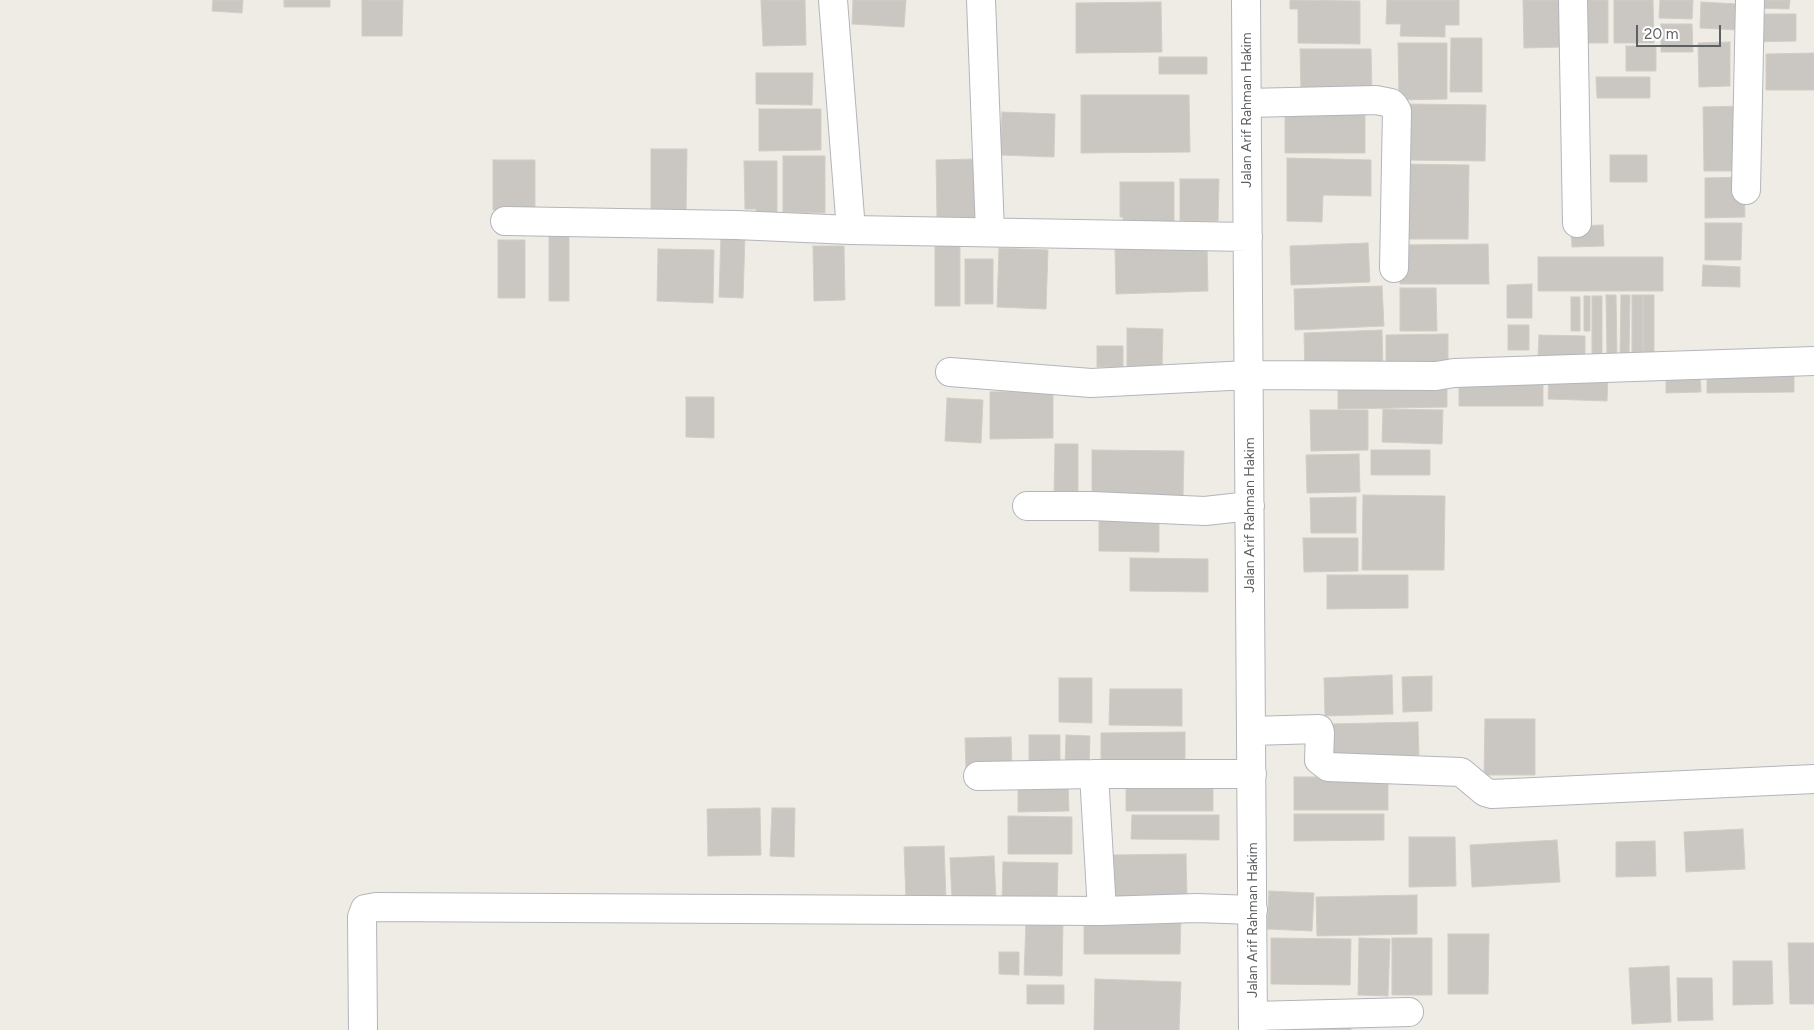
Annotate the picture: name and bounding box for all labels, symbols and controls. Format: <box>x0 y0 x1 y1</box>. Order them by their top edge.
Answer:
scale bar <box>1639 15 1724 47</box>
text: 20 m <box>1644 25 1678 43</box>
street label: Jalan Arif Rahman Hakim <box>1239 32 1255 188</box>
street label: Jalan Arif Rahman Hakim <box>1242 437 1258 593</box>
street label: Jalan Arif Rahman Hakim <box>1245 842 1261 998</box>

